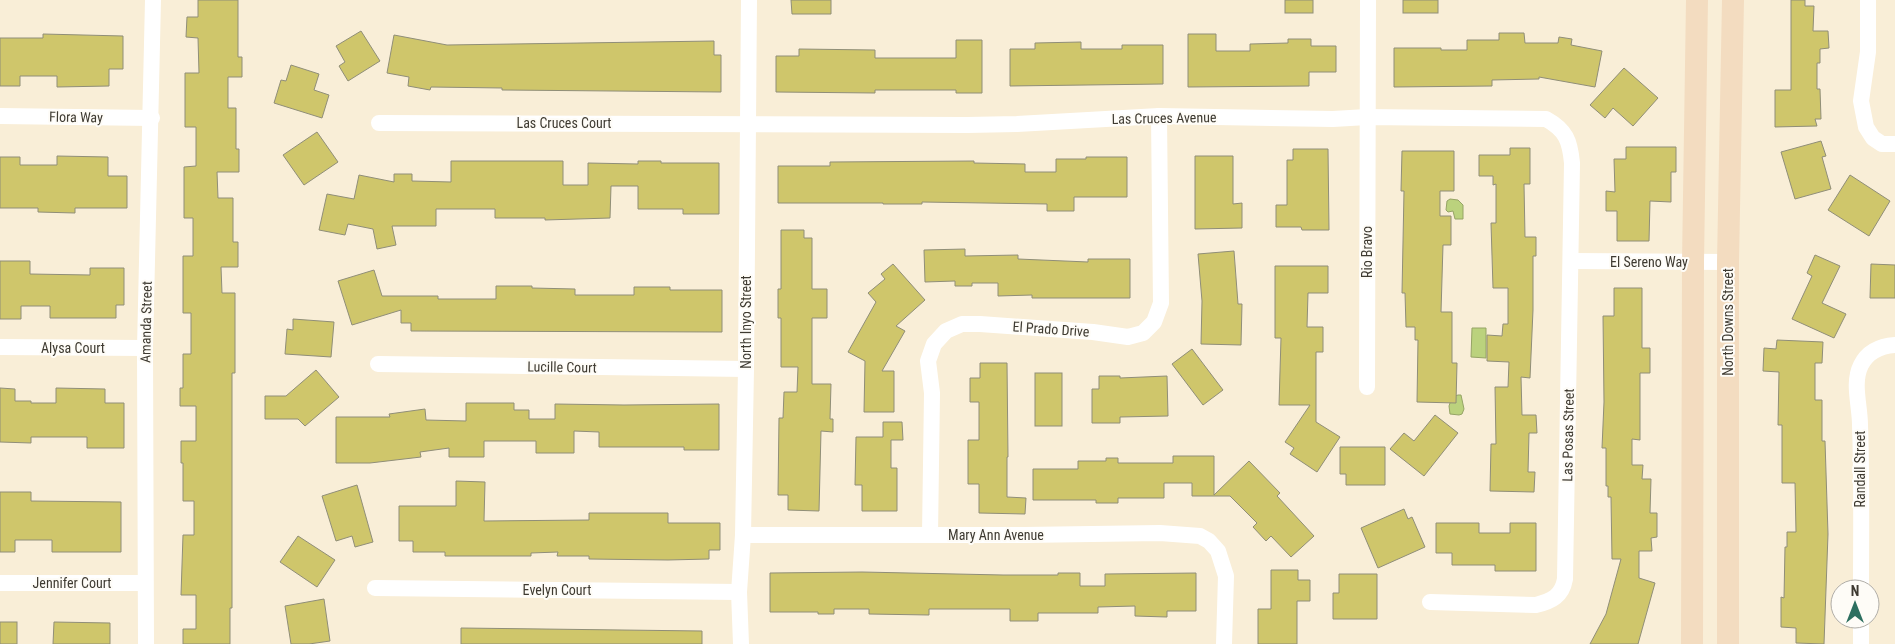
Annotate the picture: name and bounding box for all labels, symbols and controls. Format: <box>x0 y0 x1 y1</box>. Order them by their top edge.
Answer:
street label: Flora Way <box>49 109 103 125</box>
street label: Las Cruces Avenue <box>1111 109 1217 127</box>
street label: Las Cruces Court <box>516 115 612 131</box>
street label: Rio Bravo <box>1359 226 1375 278</box>
street label: El Sereno Way <box>1610 254 1688 270</box>
street label: North Downs Street <box>1720 268 1736 376</box>
street label: North Inyo Street <box>738 275 754 369</box>
street label: Amanda Street <box>137 281 155 363</box>
street label: El Prado Drive <box>1012 318 1090 340</box>
street label: Alysa Court <box>41 340 105 356</box>
street label: Lucille Court <box>527 358 597 376</box>
street label: Las Posas Street <box>1559 388 1577 482</box>
street label: Randall Street <box>1852 430 1868 508</box>
street label: Mary Ann Avenue <box>948 527 1044 543</box>
street label: Jennifer Court <box>33 575 111 591</box>
north arrow <box>1830 579 1880 629</box>
street label: Evelyn Court <box>523 582 591 598</box>
text: N <box>1851 583 1859 599</box>

